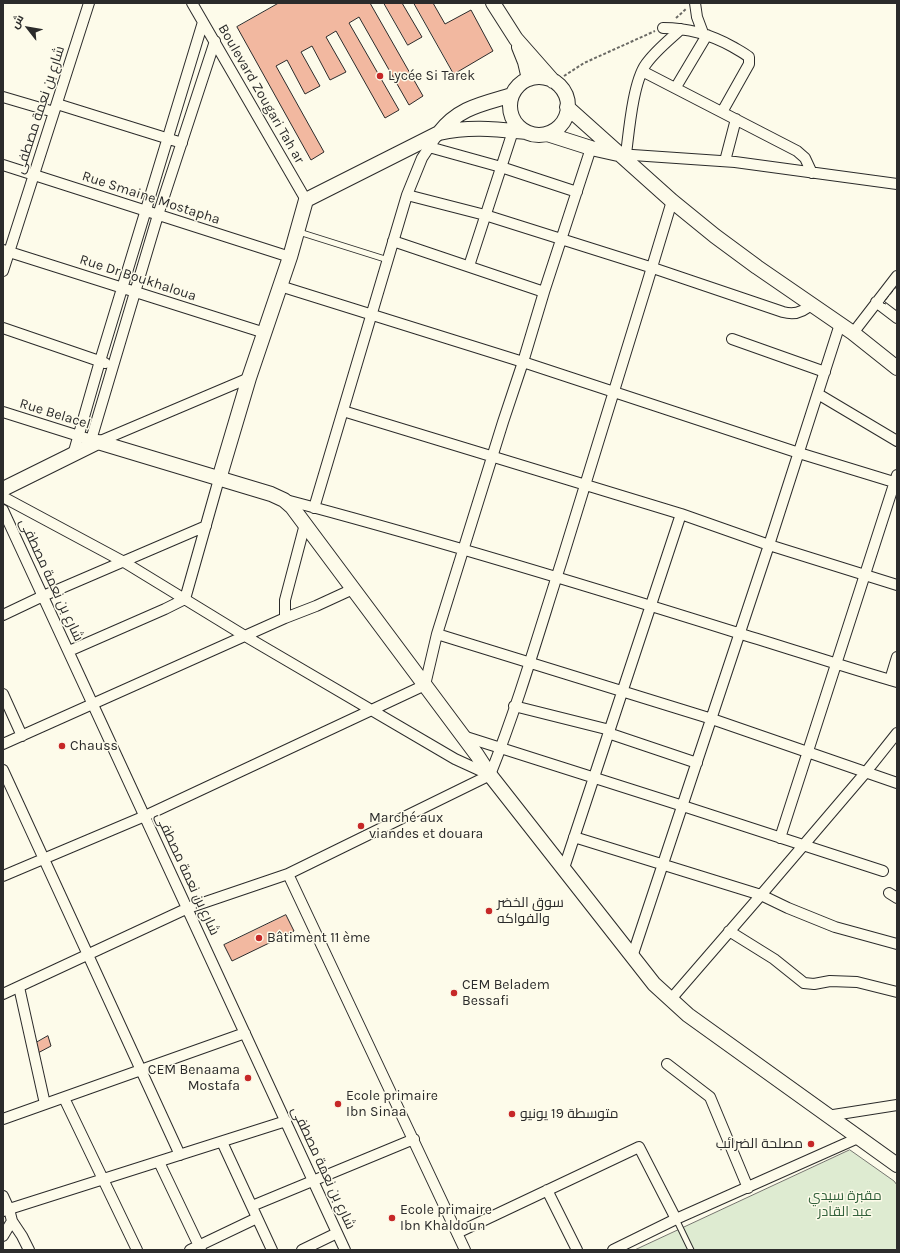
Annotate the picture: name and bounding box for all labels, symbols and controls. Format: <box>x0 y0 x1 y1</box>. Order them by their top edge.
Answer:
north arrow <box>8 8 48 48</box>
text: ش <box>8 12 26 31</box>
street label: Boulevard Zougari Tah ar <box>214 21 308 167</box>
street label: شارع بن نعمة مصطفى <box>11 44 69 176</box>
place label: Lycée Si Tarek <box>388 68 475 84</box>
marker: Lycée Si Tarek <box>375 71 385 81</box>
street label: Rue Smaine Mostapha <box>80 168 222 228</box>
street label: Rue Dr Boukhaloua <box>77 251 199 305</box>
street label: Rue Belacel <box>17 395 93 433</box>
street label: شارع بن نعمة مصطفى <box>15 516 87 644</box>
place label: Chauss <box>70 738 118 754</box>
marker: Chauss <box>57 741 67 751</box>
street label: شارع بن نعمة مصطفى <box>151 810 223 938</box>
place label: Marché aux viandes et douara <box>369 810 483 842</box>
marker: Marché aux viandes et douara <box>356 821 366 831</box>
place label: سوق الخضر والفواكه <box>497 895 564 928</box>
marker: سوق الخضر والفواكه <box>484 906 494 916</box>
place label: Bâtiment 11 ème <box>267 930 370 946</box>
marker: Bâtiment 11 ème <box>254 933 264 943</box>
place label: CEM Beladem Bessafi <box>462 977 550 1010</box>
marker: CEM Beladem Bessafi <box>449 988 459 998</box>
place label: CEM Benaama Mostafa <box>148 1062 240 1094</box>
marker: CEM Benaama Mostafa <box>243 1073 253 1083</box>
place label: Ecole primaire Ibn Sinaa <box>346 1088 438 1120</box>
marker: Ecole primaire Ibn Sinaa <box>333 1099 343 1109</box>
street label: شارع بن نعمة مصطفى <box>287 1104 359 1232</box>
place label: متوسطة 19 يونيو <box>520 1106 619 1122</box>
marker: متوسطة 19 يونيو <box>507 1109 517 1119</box>
place label: مصلحة الضرائب <box>716 1136 803 1152</box>
marker: مصلحة الضرائب <box>806 1139 816 1149</box>
park label: مقبرة سيدي عبد القادر <box>808 1188 882 1220</box>
place label: Ecole primaire Ibn Khaldoun <box>400 1202 492 1234</box>
marker: Ecole primaire Ibn Khaldoun <box>387 1213 397 1223</box>

